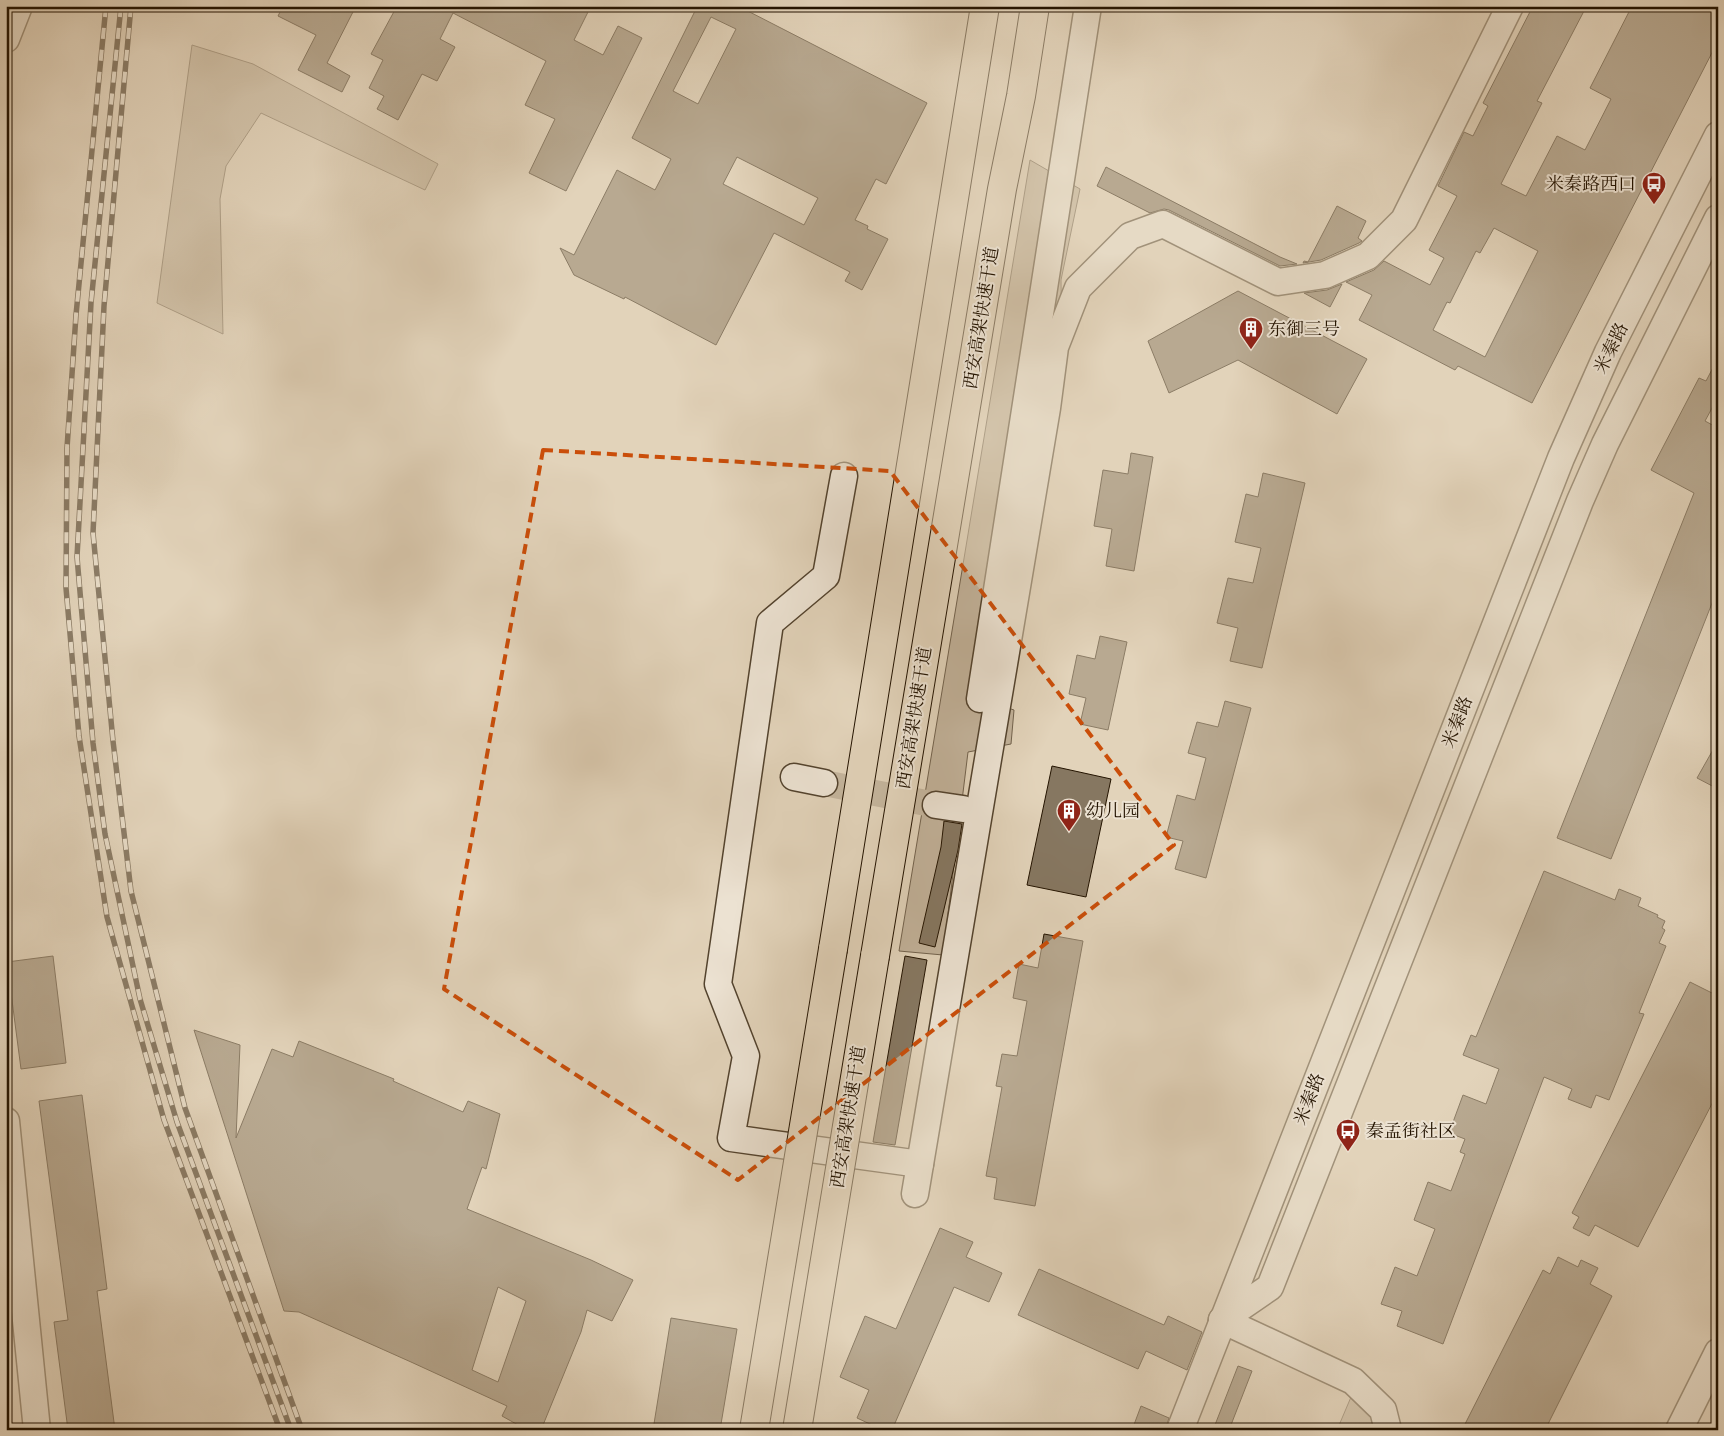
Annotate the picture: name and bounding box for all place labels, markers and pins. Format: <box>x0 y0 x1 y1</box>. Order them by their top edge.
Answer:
bus stop icon: 米秦路西口 <box>1641 171 1667 205</box>
place label: 米秦路西口 <box>1546 173 1636 195</box>
building icon: 东御三号 <box>1238 316 1264 350</box>
place label: 东御三号 <box>1268 318 1340 340</box>
building icon: 幼儿园 <box>1056 798 1082 832</box>
place label: 幼儿园 <box>1086 800 1140 822</box>
bus stop icon: 秦孟街社区 <box>1335 1118 1361 1152</box>
place label: 秦孟街社区 <box>1366 1120 1456 1142</box>

